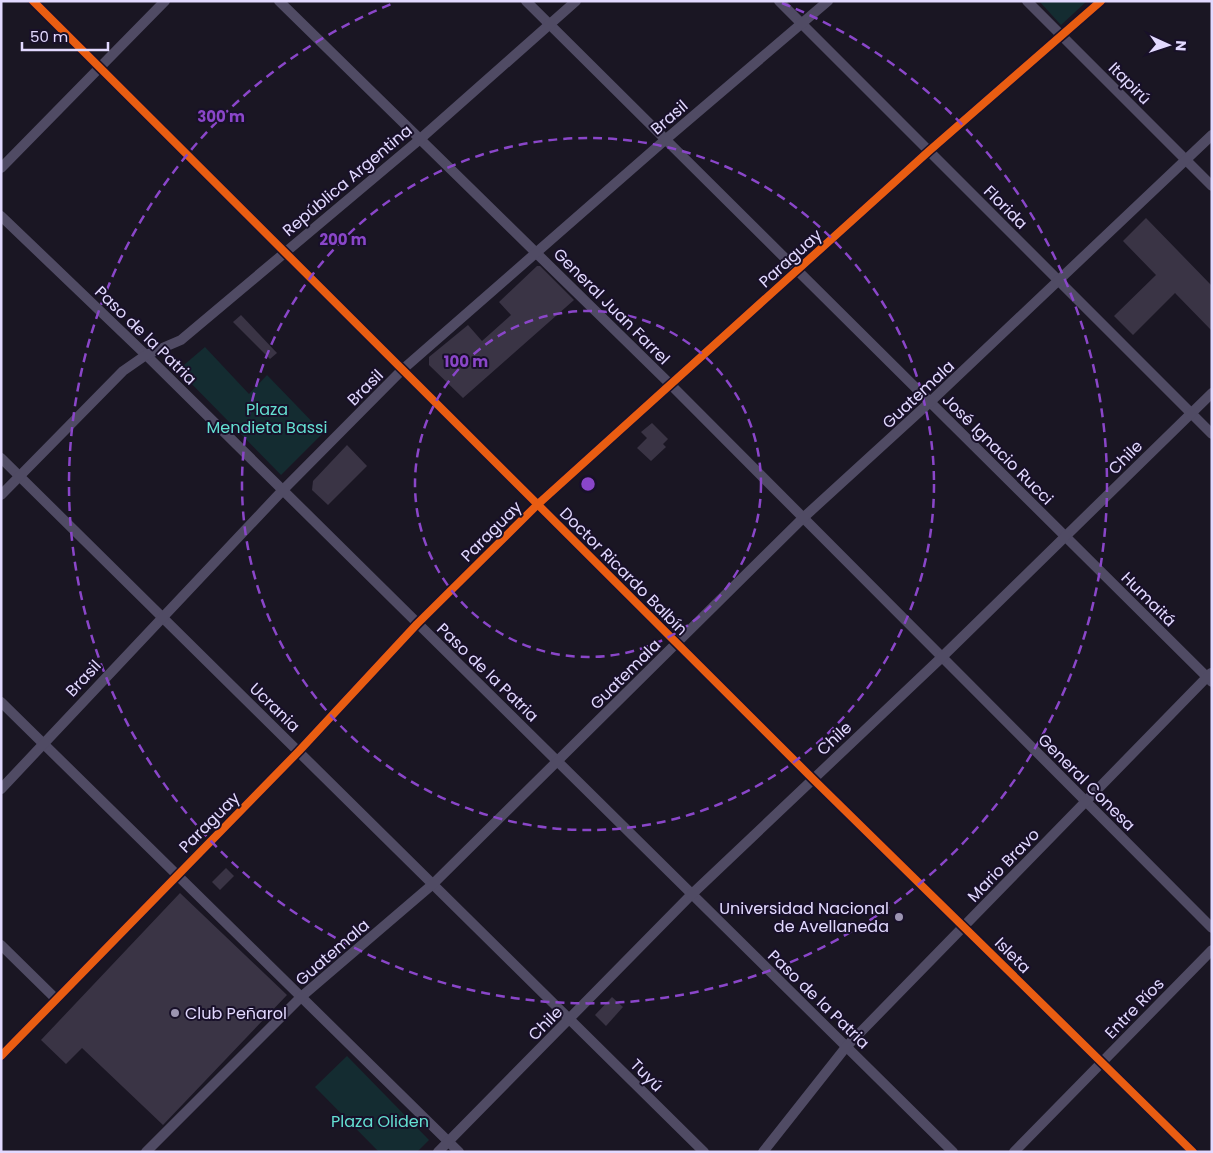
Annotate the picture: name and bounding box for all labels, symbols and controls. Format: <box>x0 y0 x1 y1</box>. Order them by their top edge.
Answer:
scale bar <box>22 20 109 52</box>
north arrow <box>1143 20 1193 70</box>
text: 50 m <box>30 26 68 47</box>
text: N <box>1171 40 1191 51</box>
street label: Itapirú <box>1103 57 1156 110</box>
street label: Brasil <box>646 95 693 140</box>
text: 300 m <box>197 106 245 127</box>
street label: República Argentina <box>278 119 417 241</box>
street label: Florida <box>979 180 1033 234</box>
street label: Paraguay <box>754 224 827 293</box>
text: 200 m <box>319 229 367 250</box>
street label: General Juan Farrel <box>548 243 675 370</box>
street label: Paso de la Patria <box>90 281 202 390</box>
text: 100 m <box>444 351 488 372</box>
street label: Guatemala <box>877 355 960 434</box>
street label: Brasil <box>342 364 389 411</box>
street label: José Ignacio Rucci <box>937 389 1058 510</box>
park label: Plaza Mendieta Bassi <box>207 398 327 439</box>
street label: Chile <box>1103 435 1148 480</box>
centre of rings <box>579 475 597 493</box>
street label: Paraguay <box>456 496 527 567</box>
street label: Doctor Ricardo Balbín <box>554 502 693 641</box>
street label: Humaitá <box>1116 567 1181 632</box>
street label: Paso de la Patria <box>432 618 544 727</box>
street label: Guatemala <box>585 634 666 715</box>
street label: Brasil <box>60 655 106 702</box>
street label: Ucrania <box>244 677 305 737</box>
street label: Chile <box>812 716 857 761</box>
street label: General Conesa <box>1033 728 1141 836</box>
street label: Paraguay <box>174 787 245 858</box>
street label: Mario Bravo <box>962 823 1045 907</box>
place label: Universidad Nacional de Avellaneda <box>719 897 889 938</box>
marker: Universidad Nacional de Avellaneda <box>893 911 905 923</box>
street label: Guatemala <box>290 914 374 991</box>
street label: Isleta <box>989 932 1036 979</box>
street label: Paso de la Patria <box>763 945 875 1054</box>
street label: Entre Ríos <box>1099 973 1169 1044</box>
street label: Chile <box>523 1001 568 1046</box>
place label: Club Peñarol <box>185 1002 287 1025</box>
marker: Club Peñarol <box>169 1007 181 1019</box>
street label: Tuyú <box>625 1054 668 1097</box>
park label: Plaza Oliden <box>331 1110 429 1133</box>

